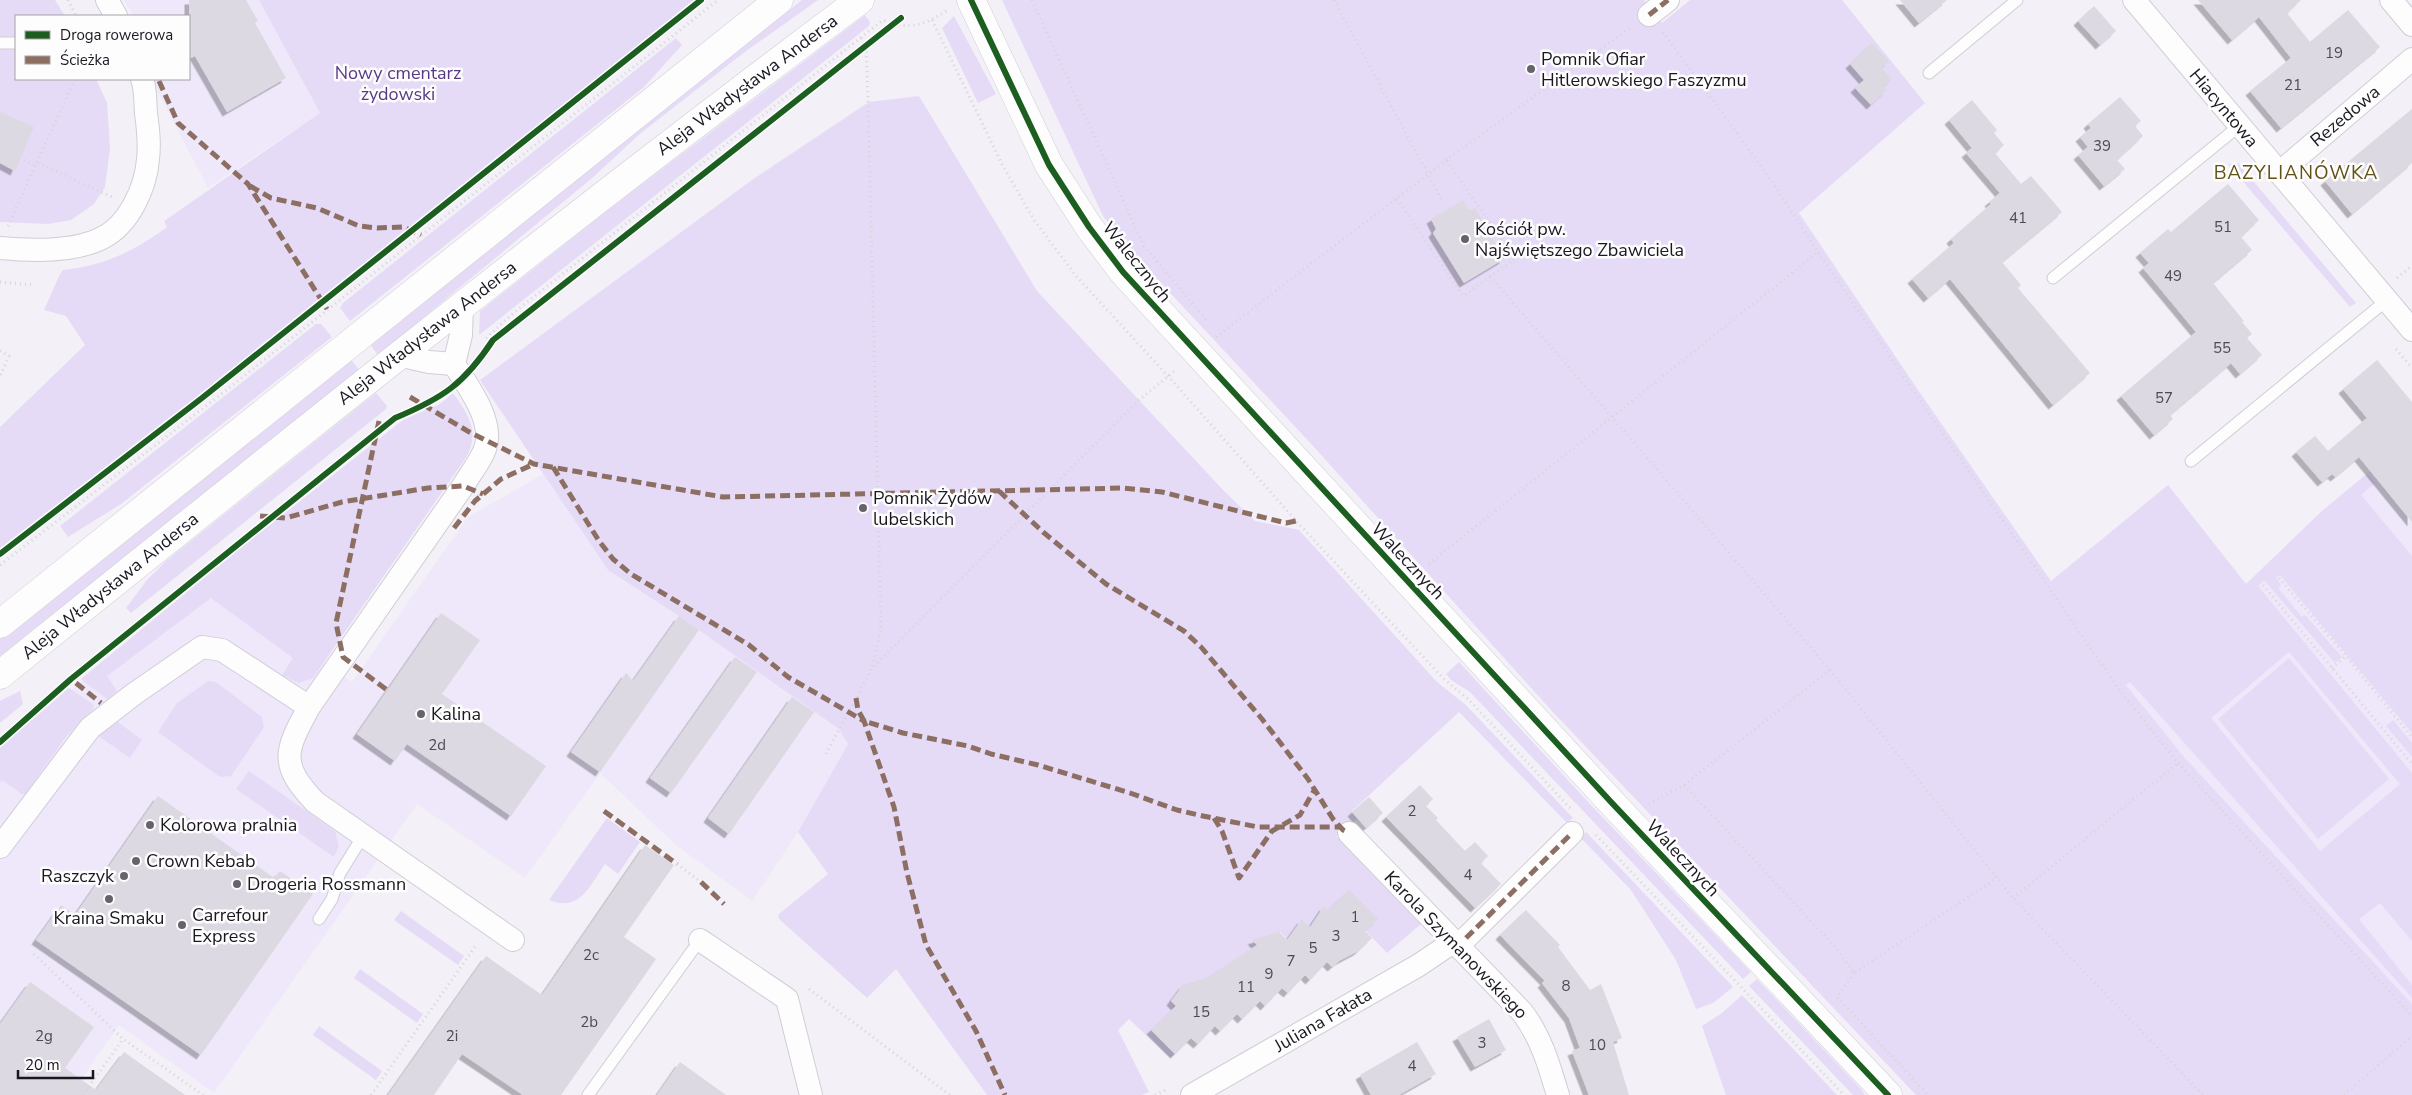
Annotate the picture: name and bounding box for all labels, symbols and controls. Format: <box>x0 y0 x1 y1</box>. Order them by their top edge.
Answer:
street label: Aleja Władysława Andersa <box>651 9 843 161</box>
legend <box>15 15 190 80</box>
text: Droga rowerowa <box>60 25 173 45</box>
house number: 19 <box>2325 43 2343 63</box>
place label: Pomnik Ofiar Hitlerowskiego Faszyzmu <box>1541 47 1747 92</box>
text: Ścieżka <box>60 49 110 70</box>
park label: Nowy cmentarz żydowski <box>335 61 461 106</box>
marker: Pomnik Ofiar Hitlerowskiego Faszyzmu <box>1525 63 1537 75</box>
street label: Hiacyntowa <box>2184 64 2264 152</box>
house number: 21 <box>2284 75 2302 95</box>
street label: Rezedowa <box>2305 80 2385 152</box>
house number: 39 <box>2093 136 2111 156</box>
district label: BAZYLIANÓWKA <box>2214 160 2378 186</box>
house number: 41 <box>2009 208 2027 228</box>
street label: Walecznych <box>1097 217 1177 307</box>
place label: Kościół pw. Najświętszego Zbawiciela <box>1475 217 1684 262</box>
house number: 51 <box>2214 217 2232 237</box>
marker: Kościół pw. Najświętszego Zbawiciela <box>1459 233 1471 245</box>
street label: Aleja Władysława Andersa <box>332 255 522 411</box>
house number: 49 <box>2164 266 2182 286</box>
house number: 55 <box>2213 338 2231 358</box>
house number: 57 <box>2155 388 2173 408</box>
place label: Pomnik Żydów lubelskich <box>873 486 992 531</box>
marker: Pomnik Żydów lubelskich <box>857 502 869 514</box>
street label: Aleja Władysława Andersa <box>17 507 203 665</box>
street label: Walecznych <box>1366 517 1450 605</box>
place label: Kalina <box>431 702 481 726</box>
marker: Kalina <box>415 708 427 720</box>
house number: 2d <box>428 735 446 755</box>
house number: 2 <box>1407 801 1417 821</box>
place label: Kolorowa pralnia <box>160 813 297 837</box>
street label: Walecznych <box>1641 814 1725 902</box>
marker: Kolorowa pralnia <box>144 819 156 831</box>
place label: Crown Kebab <box>146 849 255 873</box>
marker: Crown Kebab <box>130 855 142 867</box>
place label: Raszczyk <box>41 864 115 888</box>
house number: 4 <box>1463 865 1473 885</box>
street label: Karola Szymanowskiego <box>1379 866 1533 1024</box>
marker: Raszczyk <box>118 870 130 882</box>
place label: Drogeria Rossmann <box>247 872 406 896</box>
marker: Drogeria Rossmann <box>231 878 243 890</box>
marker: Kraina Smaku <box>103 893 115 905</box>
place label: Carrefour Express <box>192 903 269 948</box>
place label: Kraina Smaku <box>54 906 164 930</box>
house number: 1 <box>1350 907 1360 927</box>
marker: Carrefour Express <box>176 919 188 931</box>
house number: 3 <box>1331 926 1341 946</box>
house number: 5 <box>1308 938 1318 958</box>
house number: 2c <box>583 945 599 965</box>
house number: 7 <box>1286 951 1296 971</box>
house number: 9 <box>1264 964 1274 984</box>
house number: 8 <box>1561 976 1571 996</box>
house number: 11 <box>1237 977 1255 997</box>
street label: Juliana Fałata <box>1269 982 1376 1058</box>
house number: 15 <box>1192 1002 1210 1022</box>
house number: 2b <box>580 1012 598 1032</box>
house number: 2g <box>35 1026 53 1046</box>
house number: 2i <box>446 1026 458 1046</box>
house number: 3 <box>1477 1033 1487 1053</box>
house number: 10 <box>1588 1035 1606 1055</box>
scale bar <box>18 1048 92 1080</box>
text: 20 m <box>25 1055 60 1075</box>
house number: 4 <box>1407 1056 1417 1076</box>

